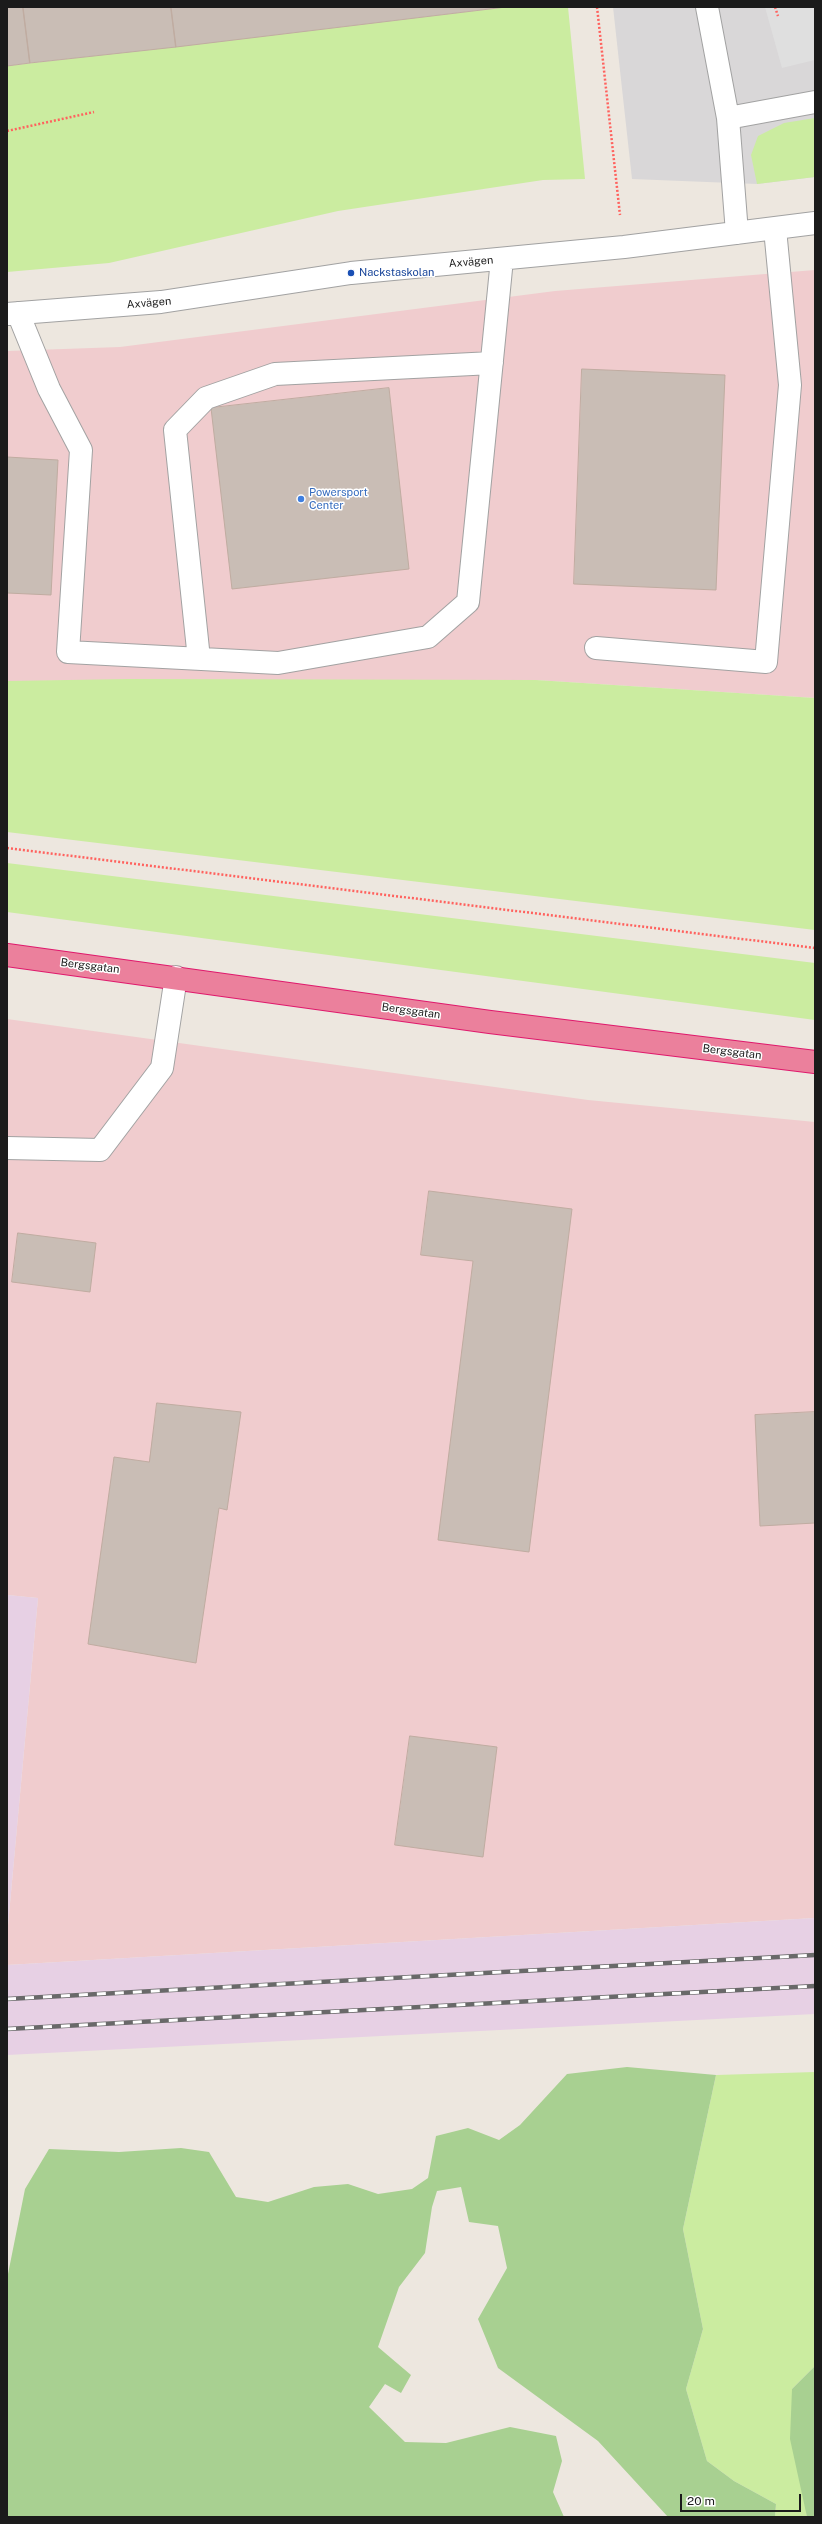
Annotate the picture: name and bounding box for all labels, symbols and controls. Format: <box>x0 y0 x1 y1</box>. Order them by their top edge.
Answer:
street label: Axvägen <box>448 253 494 271</box>
place label: Nackstaskolan <box>359 266 434 280</box>
marker: Nackstaskolan <box>346 268 356 278</box>
street label: Axvägen <box>126 294 172 312</box>
place label: Powersport Center <box>309 486 368 512</box>
marker: Powersport Center <box>296 494 306 504</box>
street label: Bergsgatan <box>60 956 120 976</box>
street label: Bergsgatan <box>381 1000 441 1022</box>
street label: Bergsgatan <box>702 1042 762 1062</box>
scale bar <box>682 2486 803 2512</box>
text: 20 m <box>687 2494 715 2508</box>

